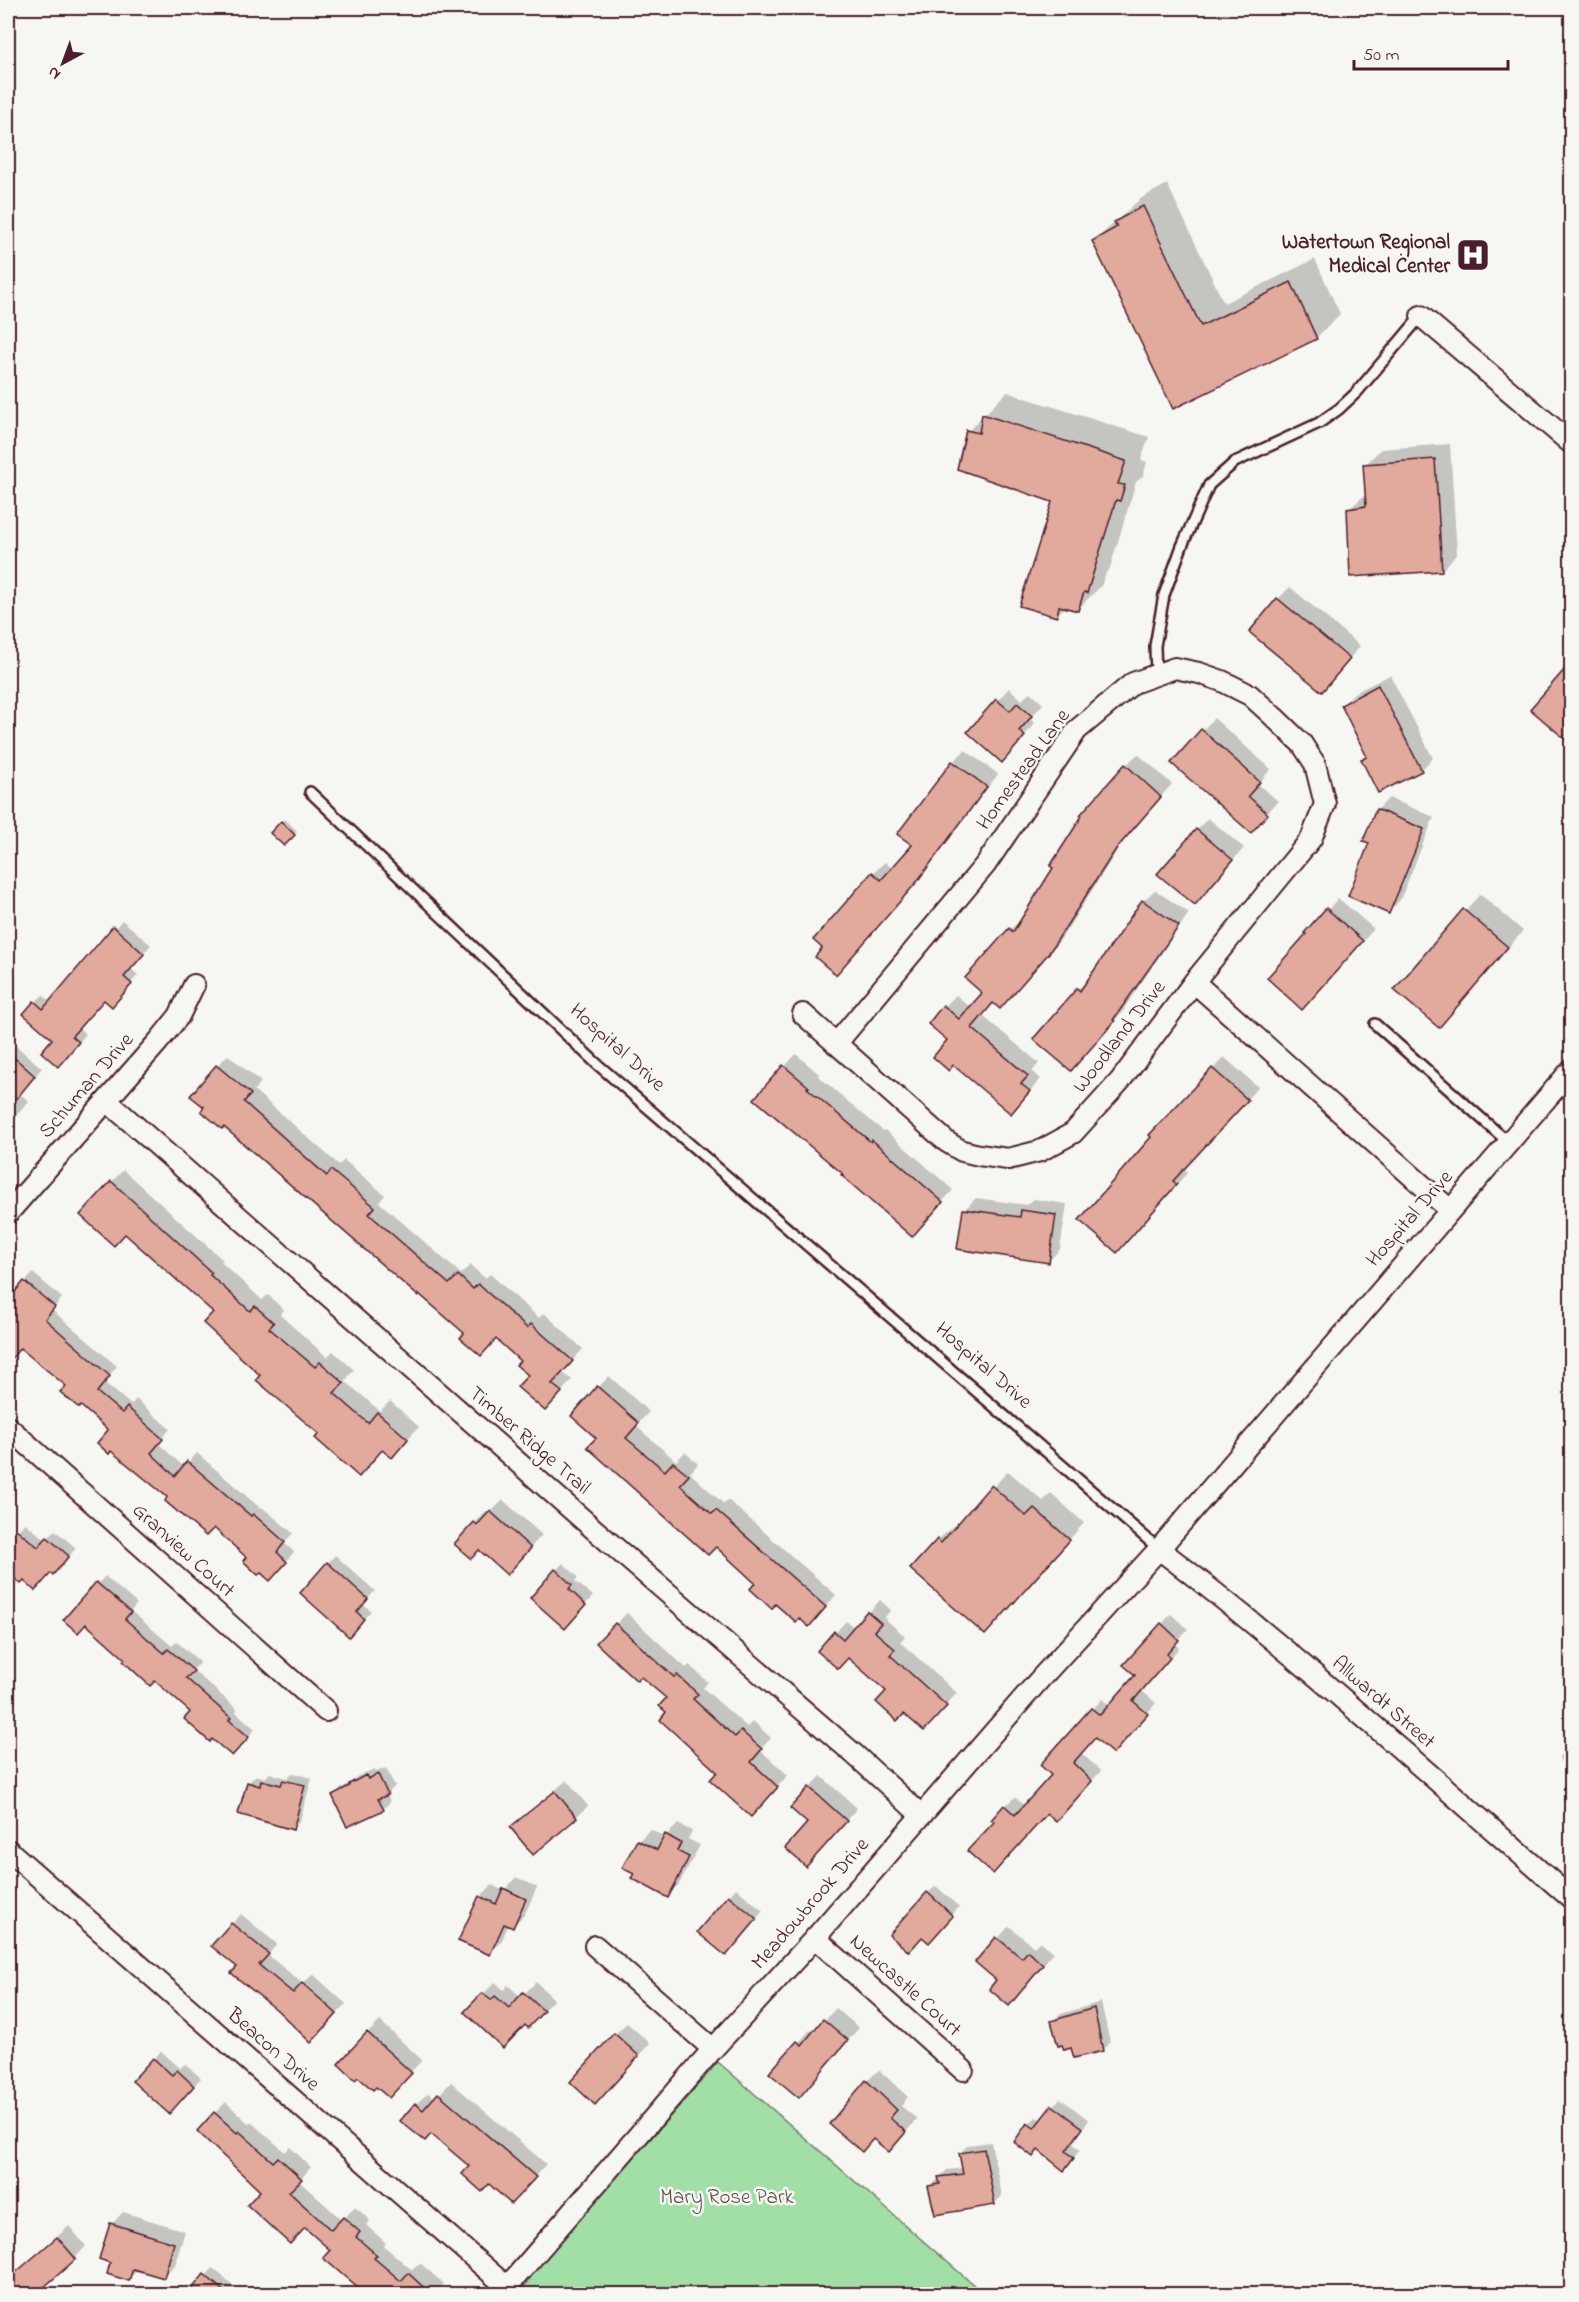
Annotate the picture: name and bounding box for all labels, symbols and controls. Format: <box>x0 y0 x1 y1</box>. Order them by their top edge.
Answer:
north arrow <box>33 33 93 93</box>
scale bar <box>1354 33 1508 71</box>
text: 50 m <box>1363 43 1400 69</box>
text: N <box>42 60 66 85</box>
place label: Watertown Regional Medical Center <box>1282 228 1450 282</box>
hospital icon: Watertown Regional Medical Center <box>1455 237 1491 273</box>
street label: Homestead Lane <box>970 703 1079 837</box>
street label: Woodland Drive <box>1066 974 1174 1100</box>
street label: Hospital Drive <box>562 997 672 1100</box>
street label: Schuman Drive <box>32 1026 142 1146</box>
street label: Hospital Drive <box>1359 1163 1461 1274</box>
street label: Hospital Drive <box>928 1315 1039 1417</box>
street label: Timber Ridge Trail <box>460 1380 597 1504</box>
street label: Granview Court <box>125 1496 241 1606</box>
street label: Allwardt Street <box>1325 1649 1441 1757</box>
street label: Meadowbrook Drive <box>745 1831 877 1977</box>
street label: Newcastle Court <box>842 1927 968 2045</box>
street label: Beacon Drive <box>219 2000 327 2099</box>
park label: Mary Rose Park <box>660 2183 794 2215</box>

